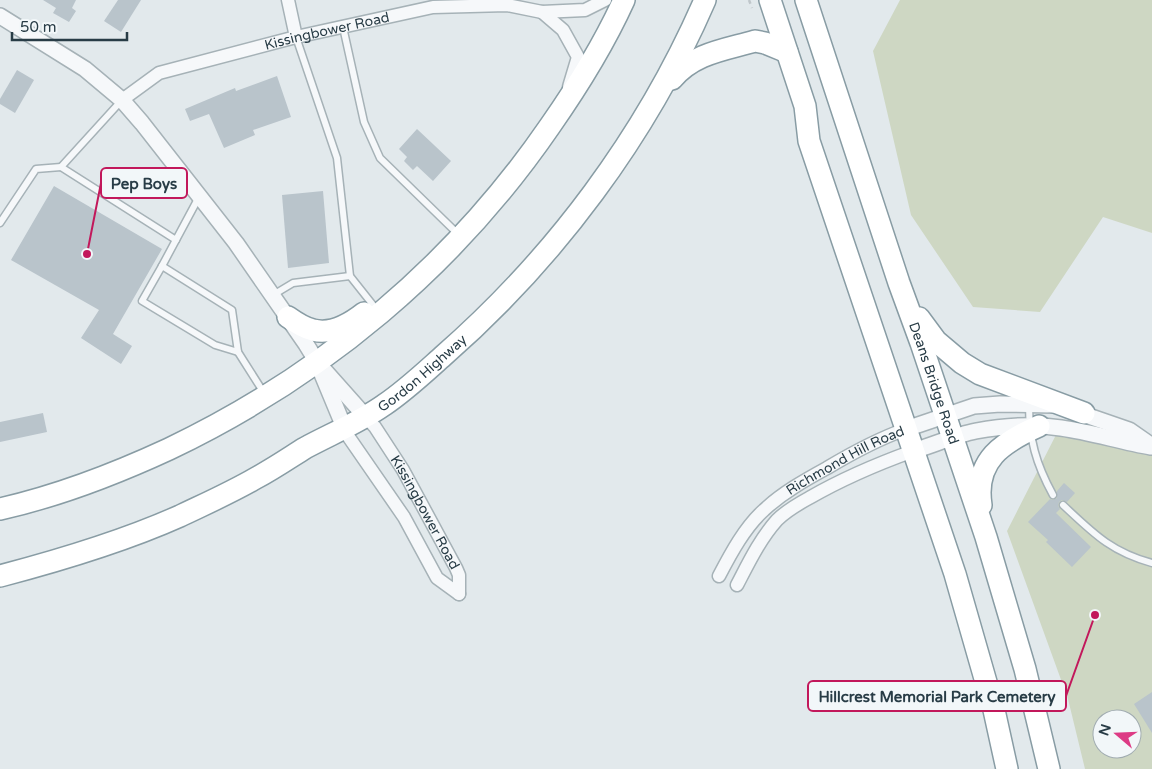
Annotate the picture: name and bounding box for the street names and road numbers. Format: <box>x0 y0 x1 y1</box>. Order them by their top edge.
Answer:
street label: Kissingbower Road <box>263 9 391 54</box>
street label: Deans Bridge Road <box>905 320 962 447</box>
street label: Gordon Highway <box>374 331 471 416</box>
street label: Richmond Hill Road <box>783 422 907 499</box>
street label: Kissingbower Road <box>387 452 463 572</box>

